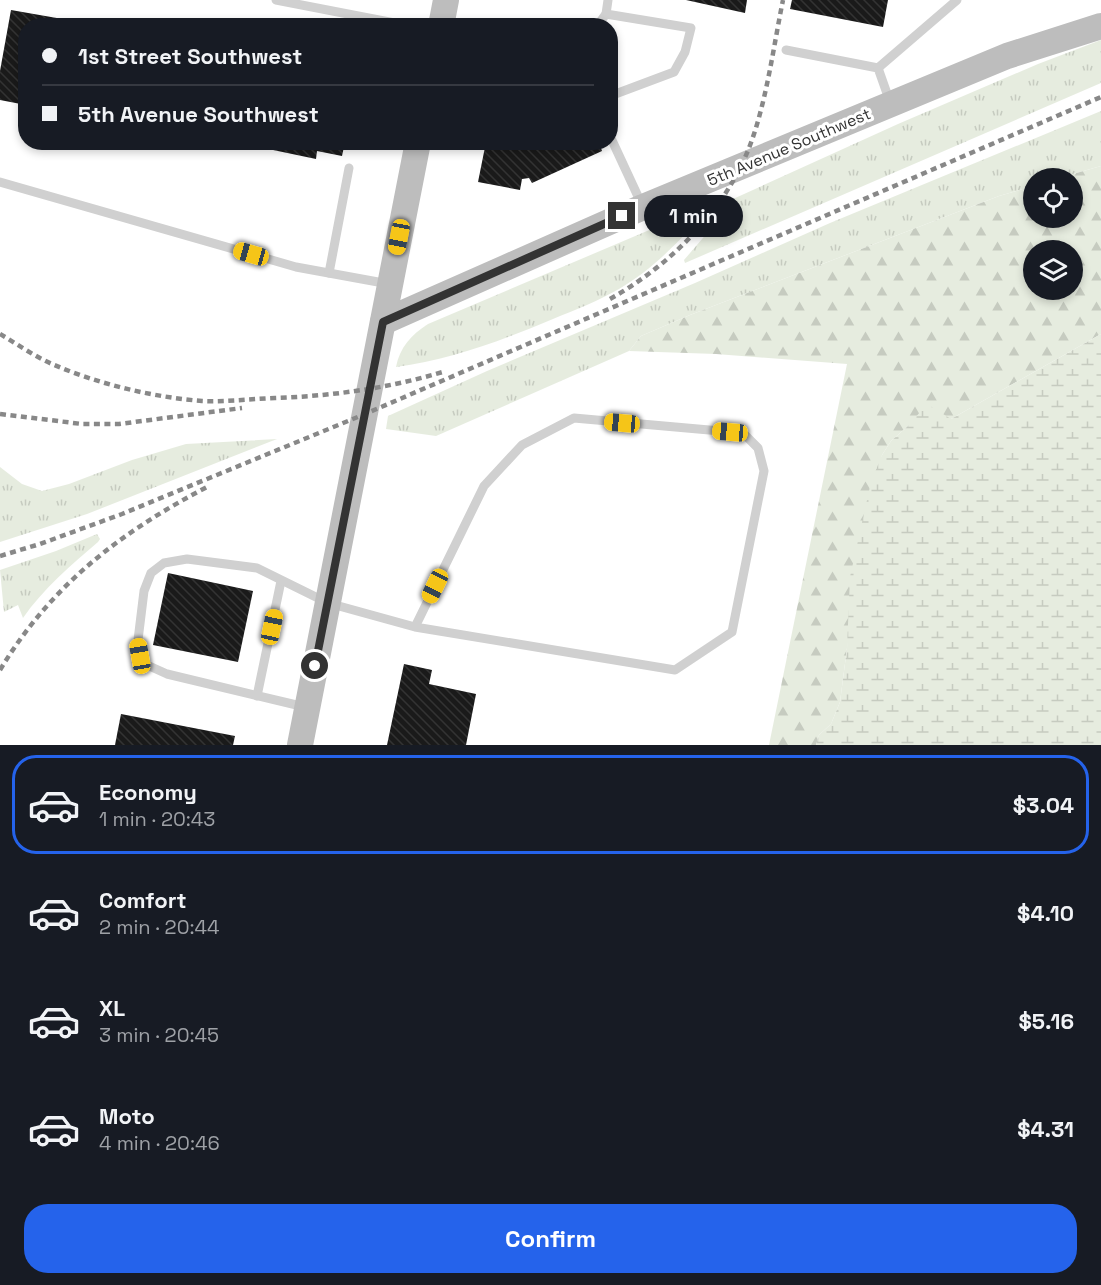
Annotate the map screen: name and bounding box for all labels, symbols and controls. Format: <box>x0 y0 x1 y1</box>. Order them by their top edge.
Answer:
text: 1st Street Southwest <box>78 42 302 70</box>
text: 5th Avenue Southwest <box>78 100 319 128</box>
street label: 5th Avenue Southwest <box>704 103 874 191</box>
map controls <box>1023 168 1083 300</box>
button: locate <box>1023 168 1083 228</box>
callout: 1 min <box>643 195 742 237</box>
route end <box>608 202 635 229</box>
text: 1 min <box>669 203 718 229</box>
car <box>387 218 411 256</box>
car <box>231 240 271 268</box>
button: layers <box>1023 240 1083 300</box>
car <box>603 412 641 434</box>
car <box>711 421 749 443</box>
car <box>419 566 451 606</box>
car <box>259 608 285 646</box>
car <box>128 637 152 675</box>
route start <box>301 652 328 679</box>
icon: car <box>27 778 81 832</box>
text: Economy <box>99 778 197 806</box>
text: $3.04 <box>1013 791 1074 819</box>
text: 1 min · 20:43 <box>99 806 215 832</box>
icon: car <box>27 886 81 940</box>
text: Comfort <box>99 886 187 914</box>
text: $4.10 <box>1017 899 1074 927</box>
text: 2 min · 20:44 <box>99 914 220 940</box>
icon: car <box>27 994 81 1048</box>
text: XL <box>99 994 125 1022</box>
text: $5.16 <box>1019 1007 1074 1035</box>
text: 3 min · 20:45 <box>99 1022 219 1048</box>
icon: car <box>27 1102 81 1156</box>
text: Moto <box>99 1102 155 1130</box>
text: $4.31 <box>1017 1115 1074 1143</box>
text: 4 min · 20:46 <box>99 1130 220 1156</box>
button: Confirm <box>24 1204 1077 1273</box>

